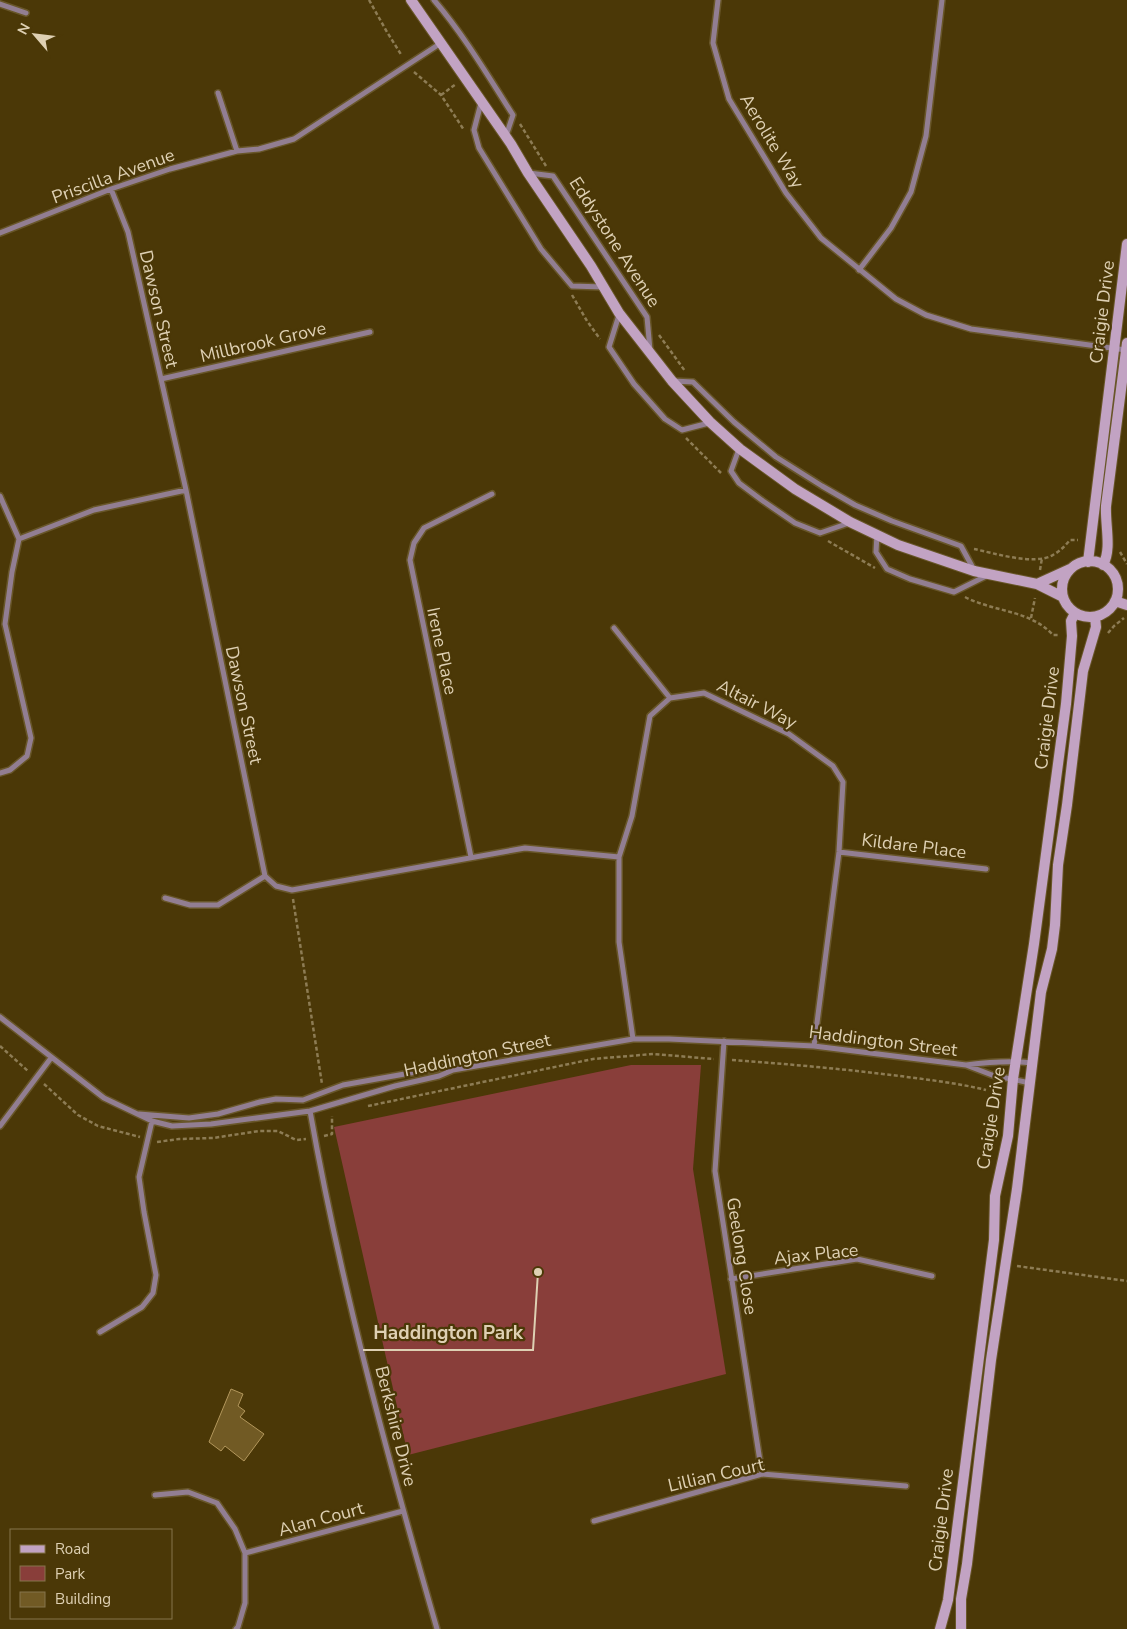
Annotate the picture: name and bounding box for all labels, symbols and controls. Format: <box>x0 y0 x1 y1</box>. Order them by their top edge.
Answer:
north arrow <box>10 10 60 60</box>
text: N <box>13 20 35 38</box>
street label: Aerolite Way <box>734 89 810 193</box>
street label: Priscilla Avenue <box>48 143 178 209</box>
street label: Eddystone Avenue <box>564 172 666 312</box>
street label: Dawson Street <box>134 248 184 371</box>
street label: Craigie Drive <box>1084 259 1120 365</box>
street label: Millbrook Grove <box>198 316 328 368</box>
street label: Irene Place <box>421 605 463 697</box>
street label: Dawson Street <box>220 644 268 767</box>
street label: Craigie Drive <box>1029 665 1065 771</box>
street label: Altair Way <box>713 674 802 735</box>
street label: Kildare Place <box>860 828 968 864</box>
street label: Haddington Street <box>807 1020 959 1062</box>
street label: Haddington Street <box>401 1028 553 1082</box>
street label: Craigie Drive <box>971 1065 1011 1171</box>
street label: Geelong Close <box>721 1196 763 1316</box>
street label: Ajax Place <box>772 1238 860 1270</box>
callout: Haddington Park <box>363 1316 533 1350</box>
text: Haddington Park <box>373 1320 524 1346</box>
street label: Berkshire Drive <box>369 1363 423 1489</box>
street label: Lillian Court <box>666 1452 767 1498</box>
street label: Craigie Drive <box>923 1467 959 1573</box>
street label: Alan Court <box>276 1496 367 1542</box>
legend <box>10 1529 172 1619</box>
text: Road <box>55 1539 90 1559</box>
text: Park <box>55 1564 85 1584</box>
text: Building <box>55 1589 111 1609</box>

